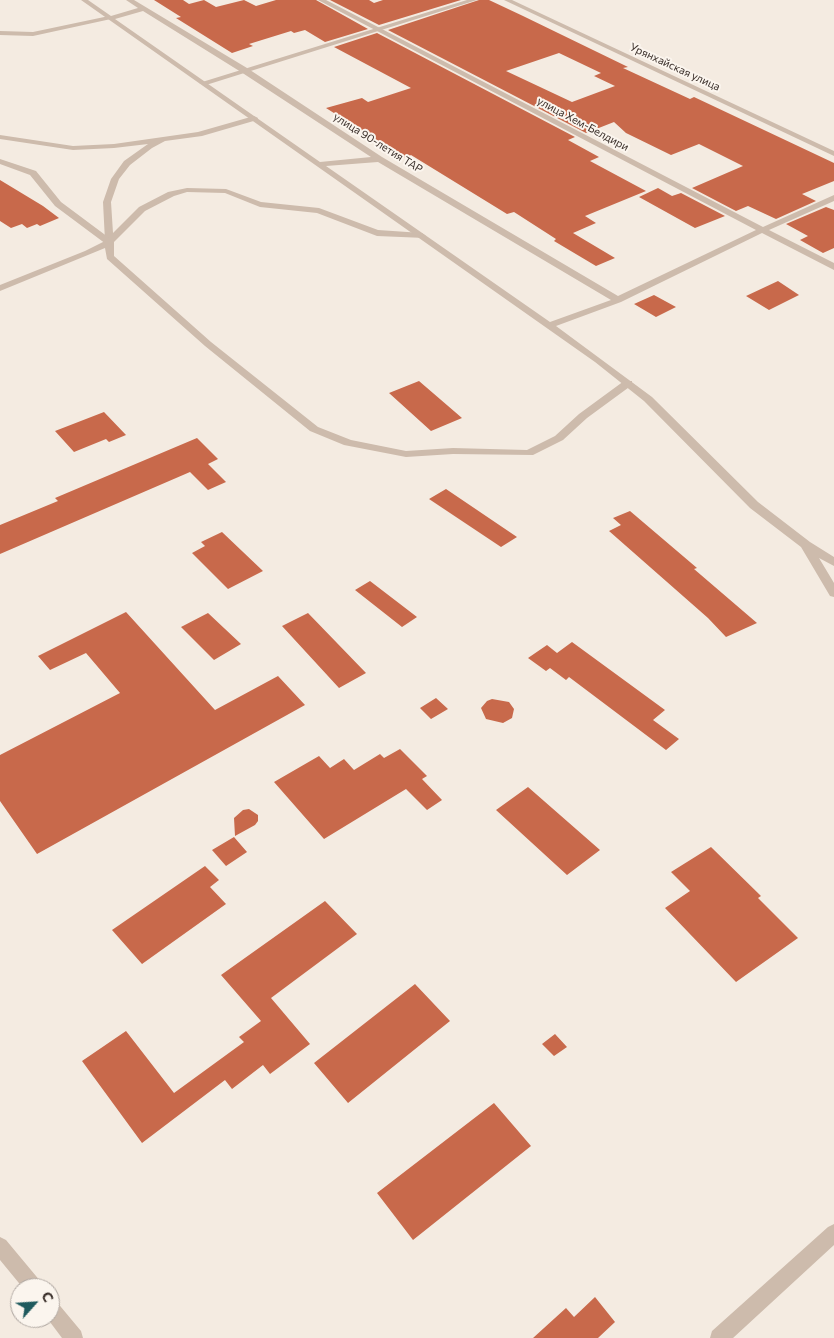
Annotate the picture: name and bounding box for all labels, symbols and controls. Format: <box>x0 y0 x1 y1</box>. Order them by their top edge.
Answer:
street label: Урянхайская улица <box>628 40 722 94</box>
street label: улица Хем-Белдири <box>535 94 631 154</box>
street label: улица 90-летия ТАР <box>331 110 425 176</box>
north arrow <box>10 1278 60 1328</box>
text: С <box>38 1289 58 1305</box>

